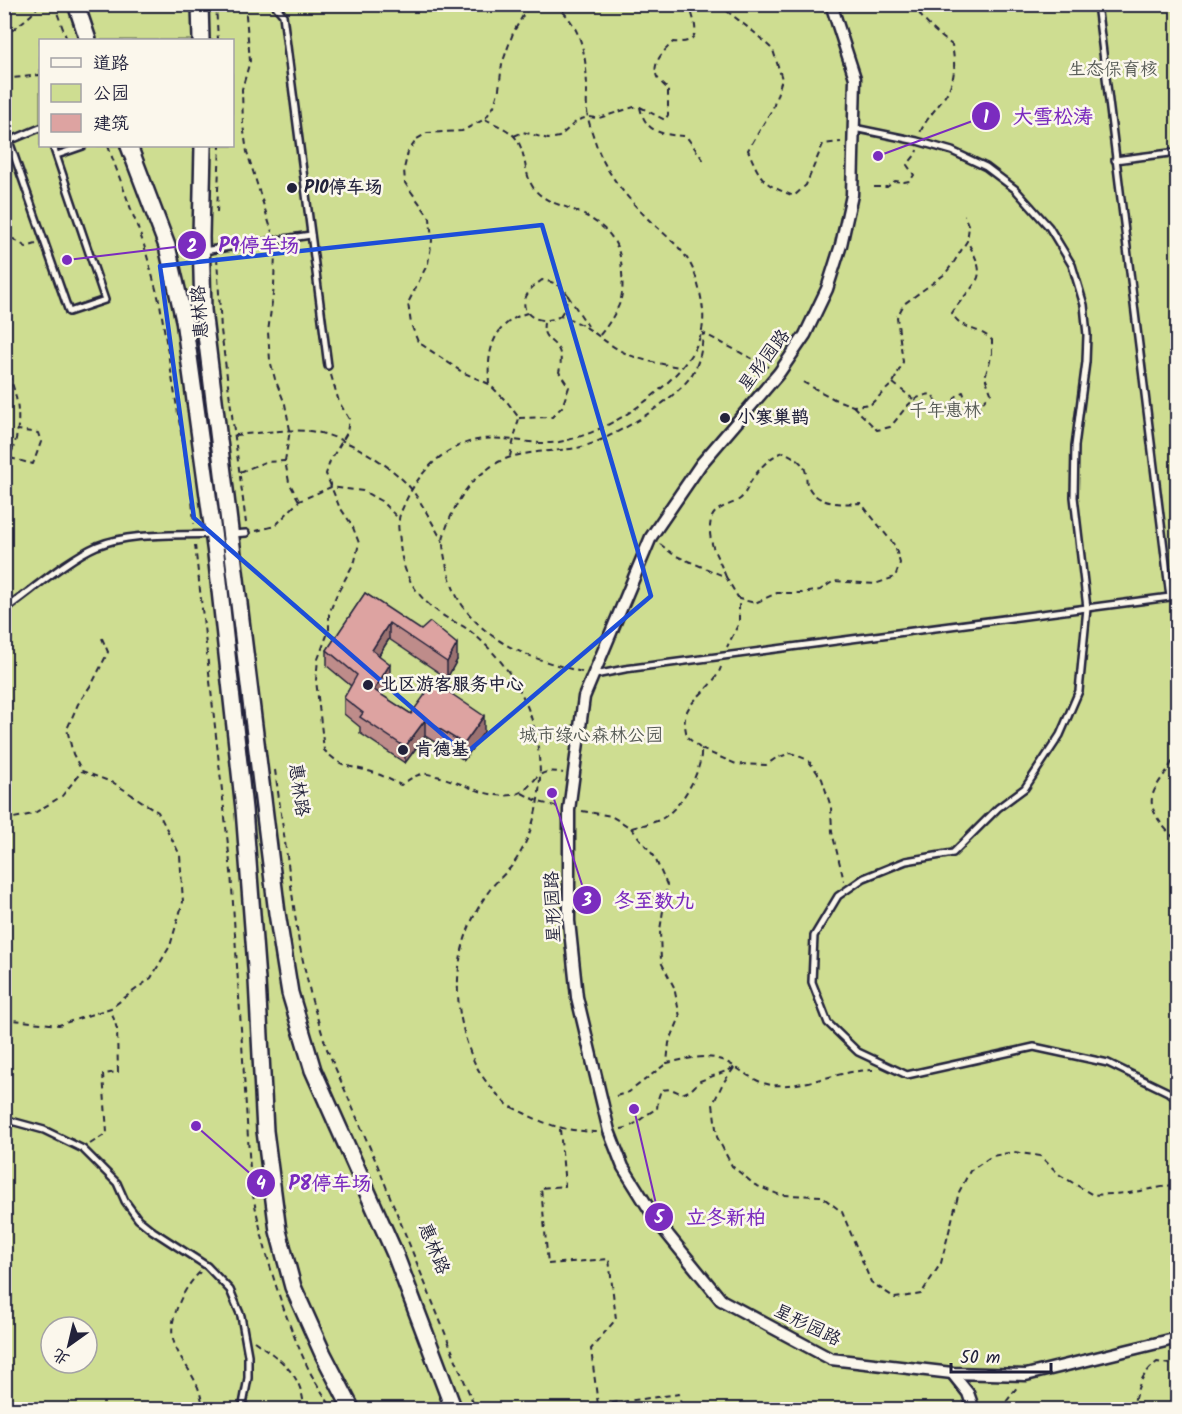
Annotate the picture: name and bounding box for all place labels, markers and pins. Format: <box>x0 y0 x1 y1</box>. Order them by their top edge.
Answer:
callout: 大雪松涛 <box>971 97 1105 135</box>
place label: P10停车场 <box>304 174 383 203</box>
marker: P10停车场 <box>285 181 299 195</box>
callout: P9停车场 <box>177 226 312 264</box>
place label: 小寒巢鹊 <box>737 404 809 433</box>
marker: 小寒巢鹊 <box>718 411 732 425</box>
place label: 北区游客服务中心 <box>380 671 524 700</box>
marker: 北区游客服务中心 <box>361 678 375 692</box>
place label: 肯德基 <box>415 736 469 765</box>
marker: 肯德基 <box>396 743 410 757</box>
callout: 冬至数九 <box>572 881 706 919</box>
callout: P8停车场 <box>246 1164 383 1202</box>
callout: 立冬新柏 <box>644 1198 778 1236</box>

